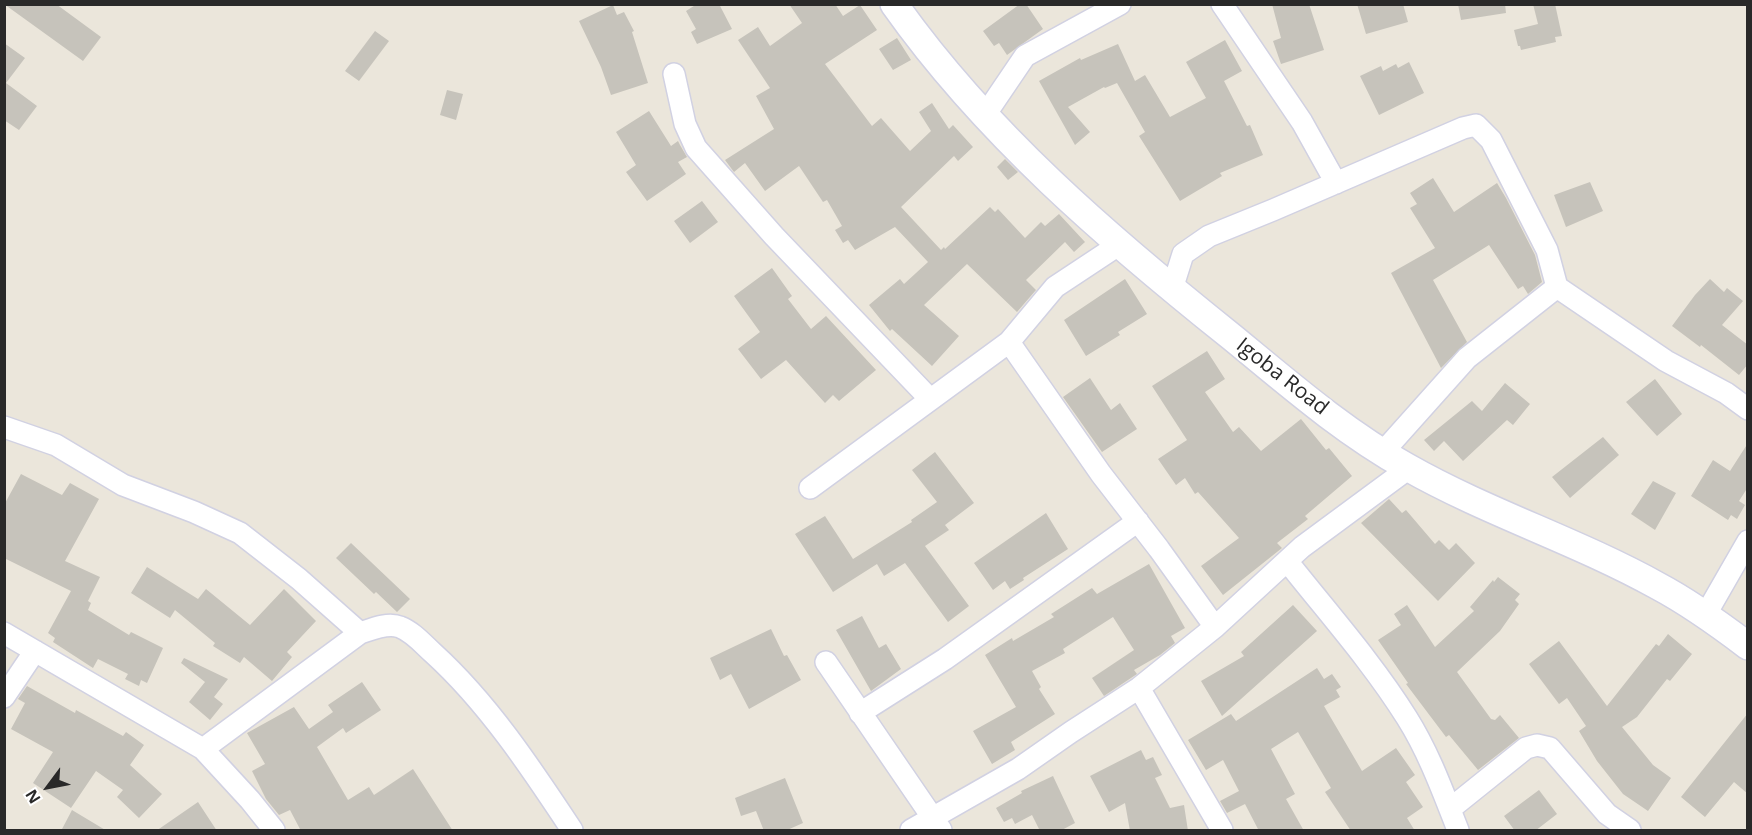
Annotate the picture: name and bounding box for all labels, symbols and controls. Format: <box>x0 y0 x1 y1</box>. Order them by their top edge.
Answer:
street label: Igoba Road <box>1231 333 1333 421</box>
north arrow <box>18 757 78 817</box>
text: N <box>20 785 46 808</box>

